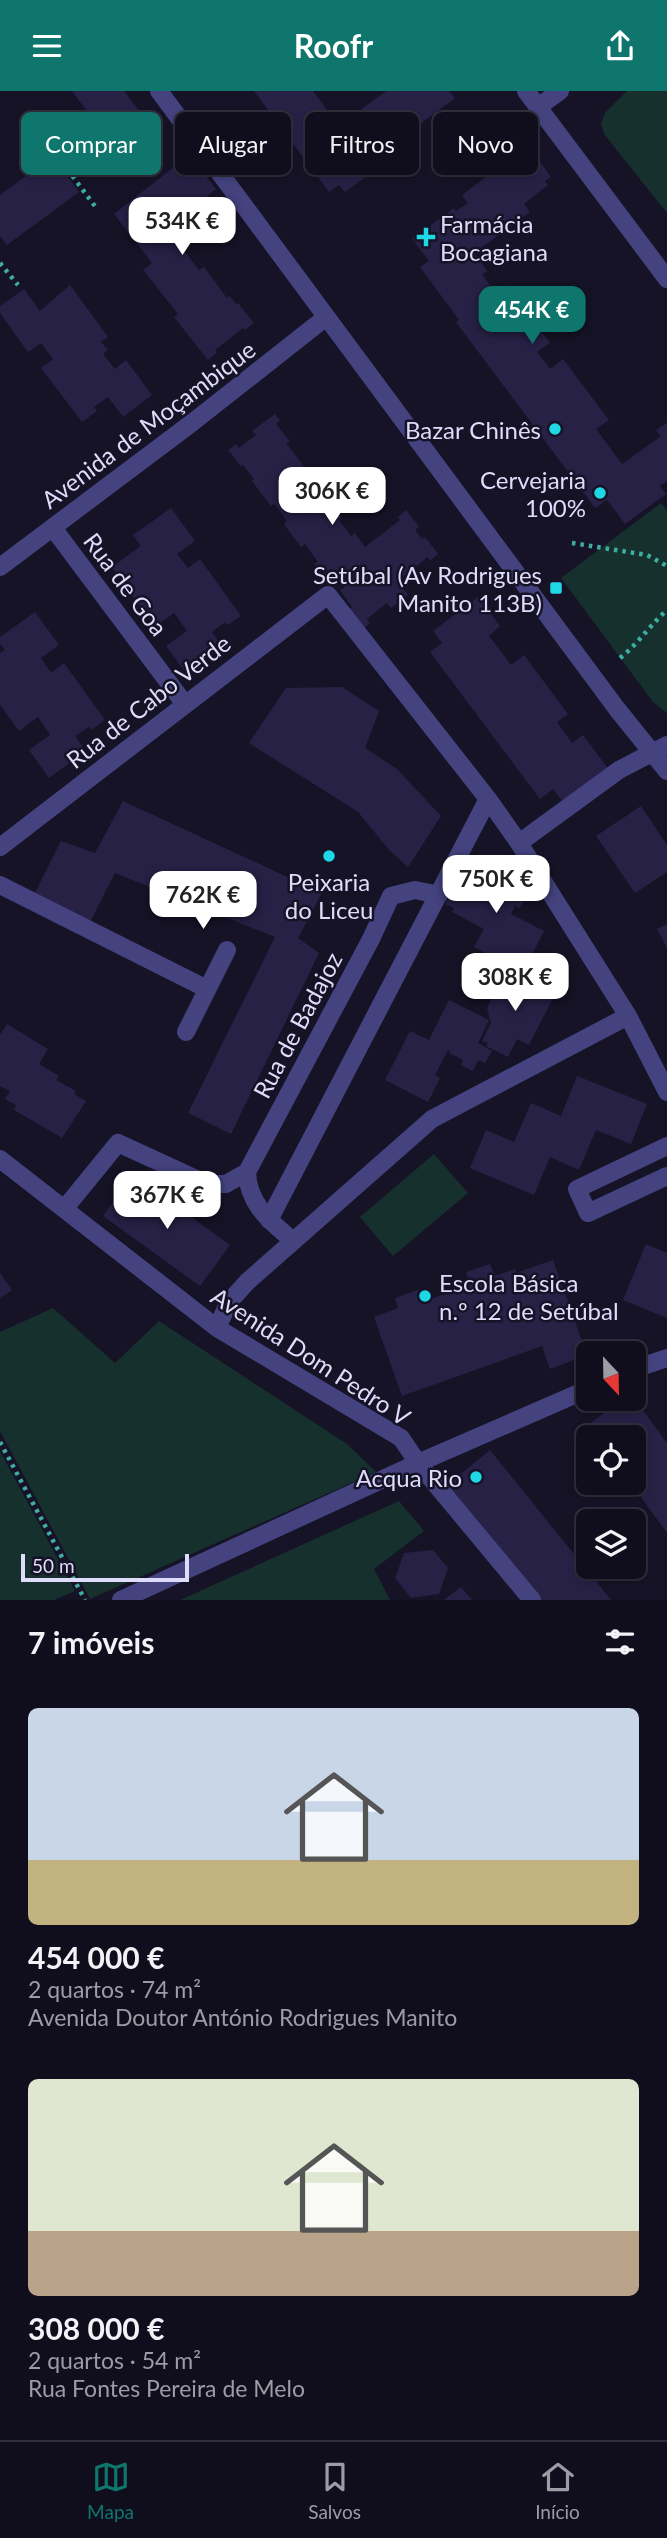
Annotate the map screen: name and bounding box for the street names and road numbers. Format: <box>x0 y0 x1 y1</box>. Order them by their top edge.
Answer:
street label: Avenida de Moçambique <box>35 334 261 514</box>
street label: Rua de Goa <box>78 527 174 641</box>
street label: Rua de Cabo Verde <box>60 628 236 774</box>
street label: Rua de Badajoz <box>246 947 348 1103</box>
street label: Avenida Dom Pedro V <box>206 1281 417 1432</box>

